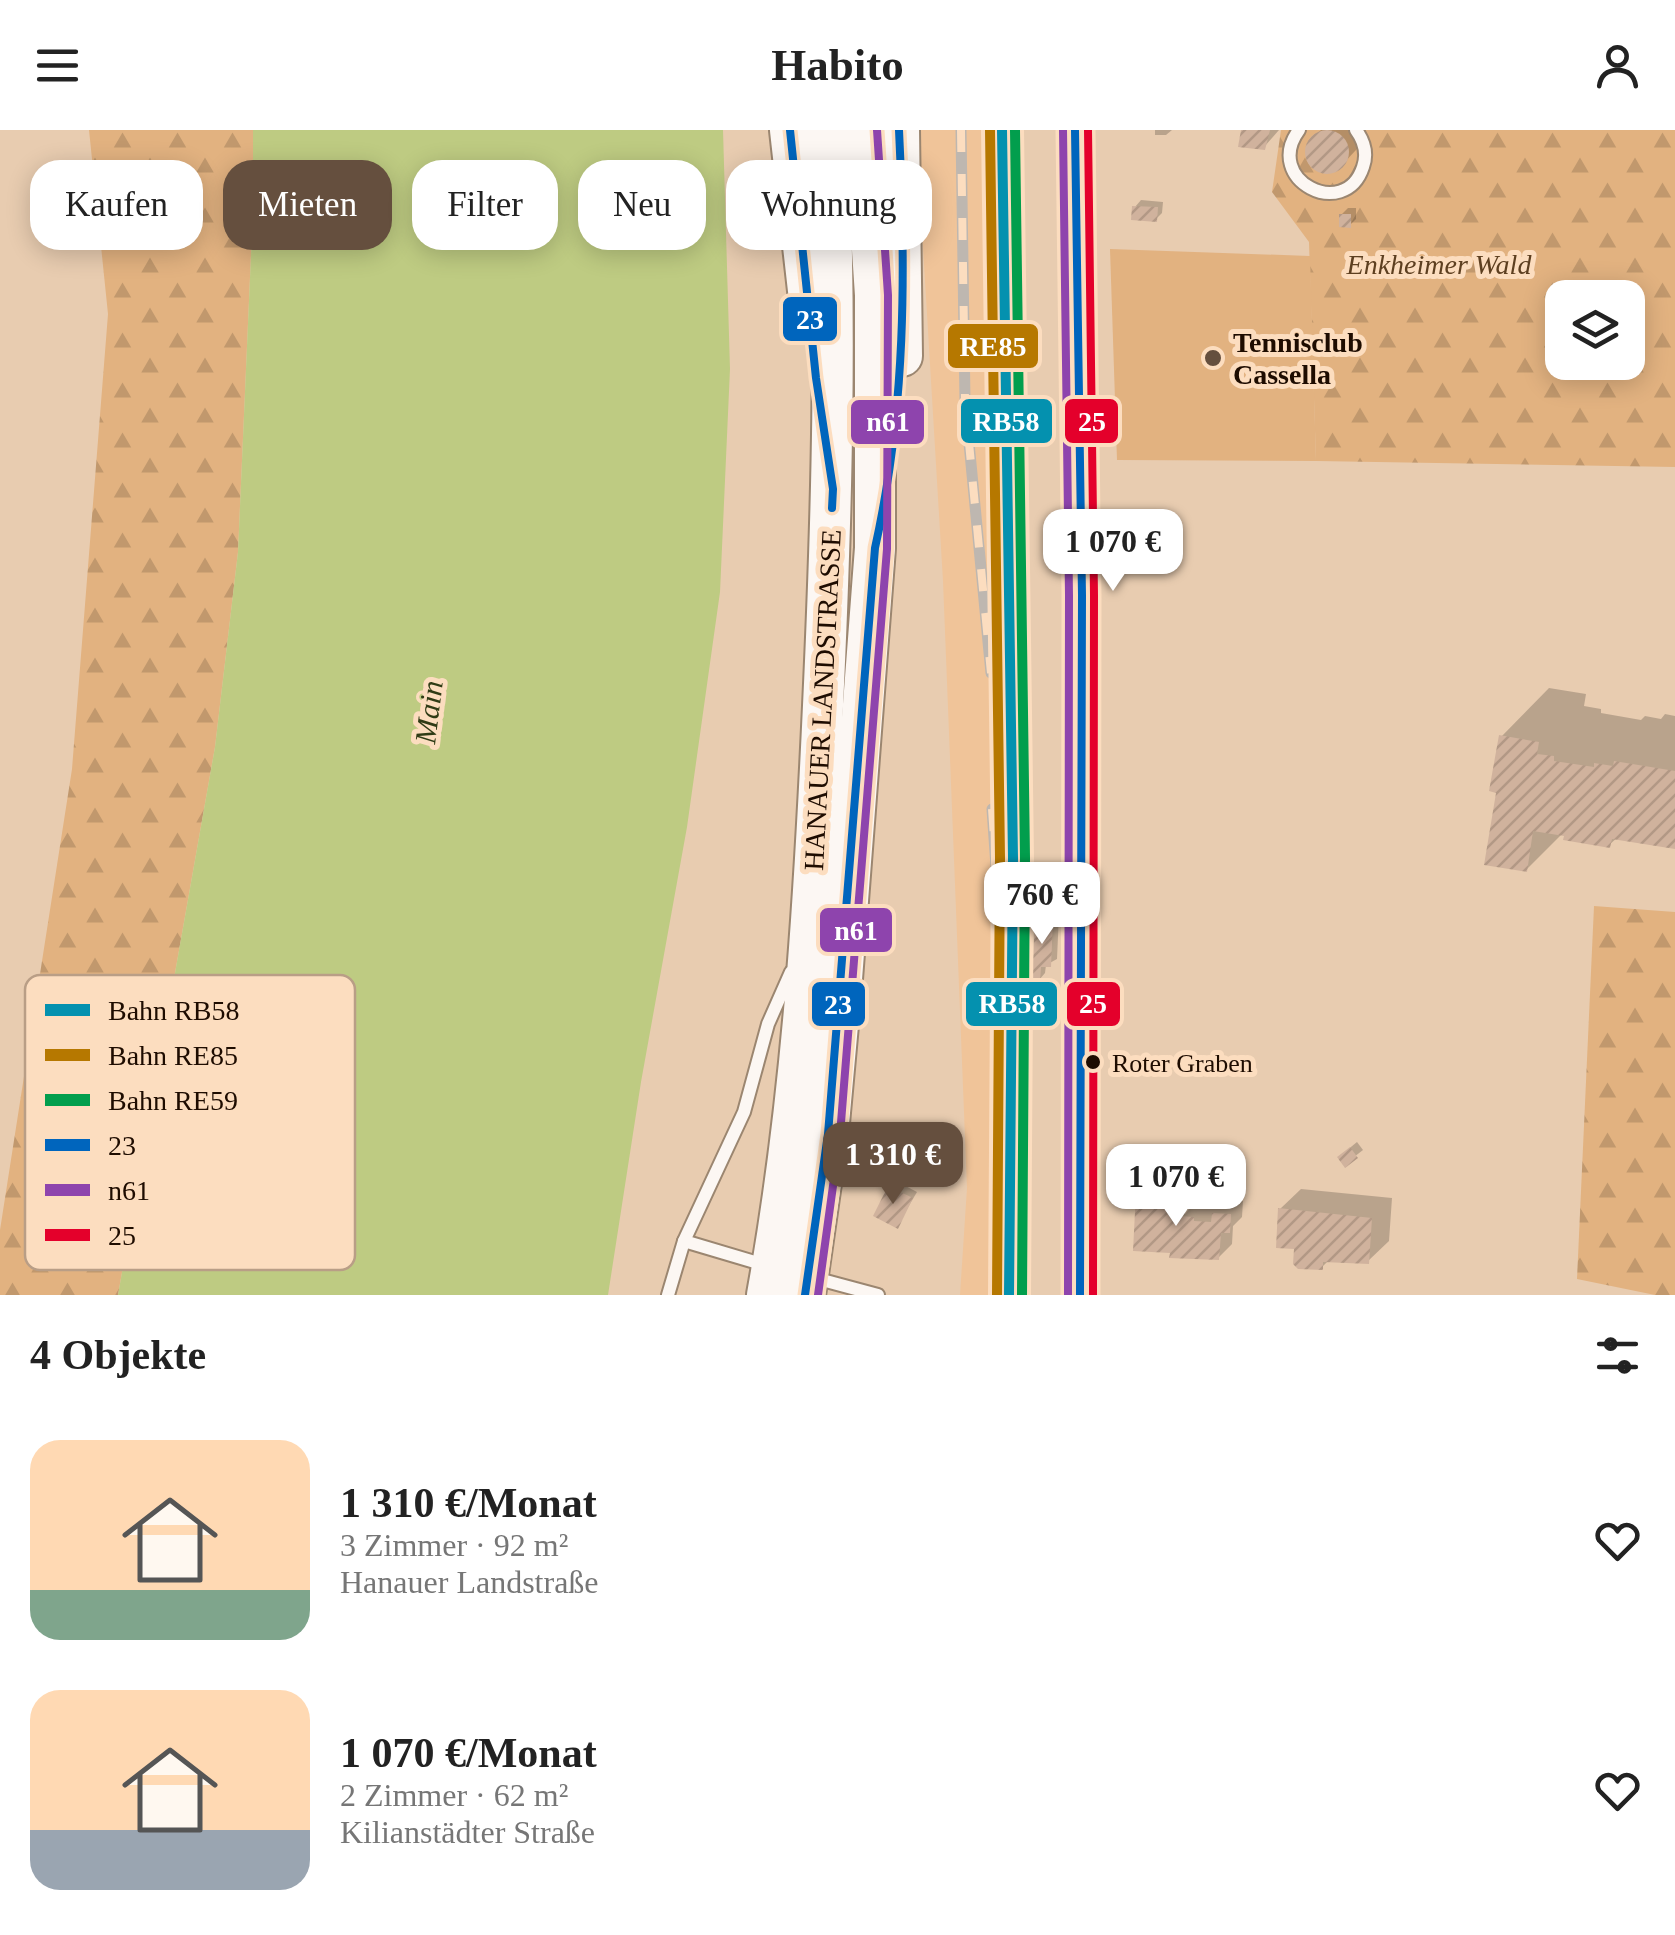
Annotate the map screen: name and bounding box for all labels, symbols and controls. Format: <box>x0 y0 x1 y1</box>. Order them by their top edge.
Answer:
icon: menu <box>30 38 85 93</box>
icon: person <box>1590 38 1645 93</box>
text: Habito <box>771 40 904 90</box>
chip: Kaufen <box>30 160 203 250</box>
chip: Mieten <box>223 160 392 250</box>
chip: Filter <box>412 160 558 250</box>
chip: Neu <box>578 160 706 250</box>
chip: Wohnung <box>726 160 932 250</box>
park label: Enkheimer Wald <box>1346 249 1532 280</box>
map controls <box>1545 280 1645 380</box>
button: layers <box>1545 280 1645 380</box>
line badge: 23 <box>781 295 839 343</box>
text: 23 <box>796 304 824 335</box>
line badge: RE85 <box>946 322 1040 370</box>
place label: Tennisclub Cassella <box>1233 327 1363 390</box>
text: RE85 <box>960 331 1026 362</box>
marker: Tennisclub Cassella <box>1202 347 1224 369</box>
line badge: RB58 <box>959 397 1054 445</box>
line badge: 25 <box>1063 397 1120 445</box>
line badge: n61 <box>849 398 926 446</box>
text: n61 <box>866 406 910 437</box>
text: RB58 <box>973 406 1039 437</box>
text: 25 <box>1078 406 1106 437</box>
pin: 1 070 € <box>1021 509 1205 594</box>
text: 1 070 € <box>1065 523 1161 559</box>
street label: HANAUER LANDSTRASSE <box>798 529 847 871</box>
water label: Main <box>408 679 449 746</box>
pin: 760 € <box>972 862 1112 947</box>
text: 760 € <box>1006 876 1078 912</box>
line badge: n61 <box>818 906 894 954</box>
text: n61 <box>834 915 878 946</box>
legend <box>25 975 355 1270</box>
line badge: 23 <box>810 980 867 1028</box>
line badge: RB58 <box>964 980 1059 1028</box>
line badge: 25 <box>1065 980 1122 1028</box>
text: RB58 <box>979 988 1045 1019</box>
text: 25 <box>1079 988 1107 1019</box>
text: 23 <box>824 989 852 1020</box>
text: Bahn RB58 <box>108 995 239 1026</box>
text: Bahn RE85 <box>108 1040 238 1071</box>
place label: Roter Graben <box>1112 1049 1253 1078</box>
marker: Roter Graben <box>1083 1052 1103 1072</box>
text: Bahn RE59 <box>108 1085 238 1116</box>
pin: 1 310 € <box>801 1122 985 1207</box>
text: 23 <box>108 1130 136 1161</box>
text: 1 310 € <box>845 1136 941 1172</box>
pin: 1 070 € <box>1084 1144 1268 1229</box>
text: 1 070 € <box>1128 1158 1224 1194</box>
text: n61 <box>108 1175 150 1206</box>
text: 25 <box>108 1220 136 1251</box>
icon: filters <box>1590 1328 1645 1383</box>
text: 4 Objekte <box>30 1332 206 1378</box>
icon: home <box>110 1480 230 1600</box>
text: 1 310 €/Monat <box>340 1480 597 1526</box>
icon: heart <box>1590 1513 1645 1568</box>
text: 3 Zimmer · 92 m² <box>340 1527 568 1563</box>
text: Hanauer Landstraße <box>340 1564 599 1600</box>
icon: home <box>110 1730 230 1850</box>
text: 1 070 €/Monat <box>340 1730 597 1776</box>
icon: heart <box>1590 1763 1645 1818</box>
text: 2 Zimmer · 62 m² <box>340 1777 568 1813</box>
text: Kilianstädter Straße <box>340 1814 595 1850</box>

